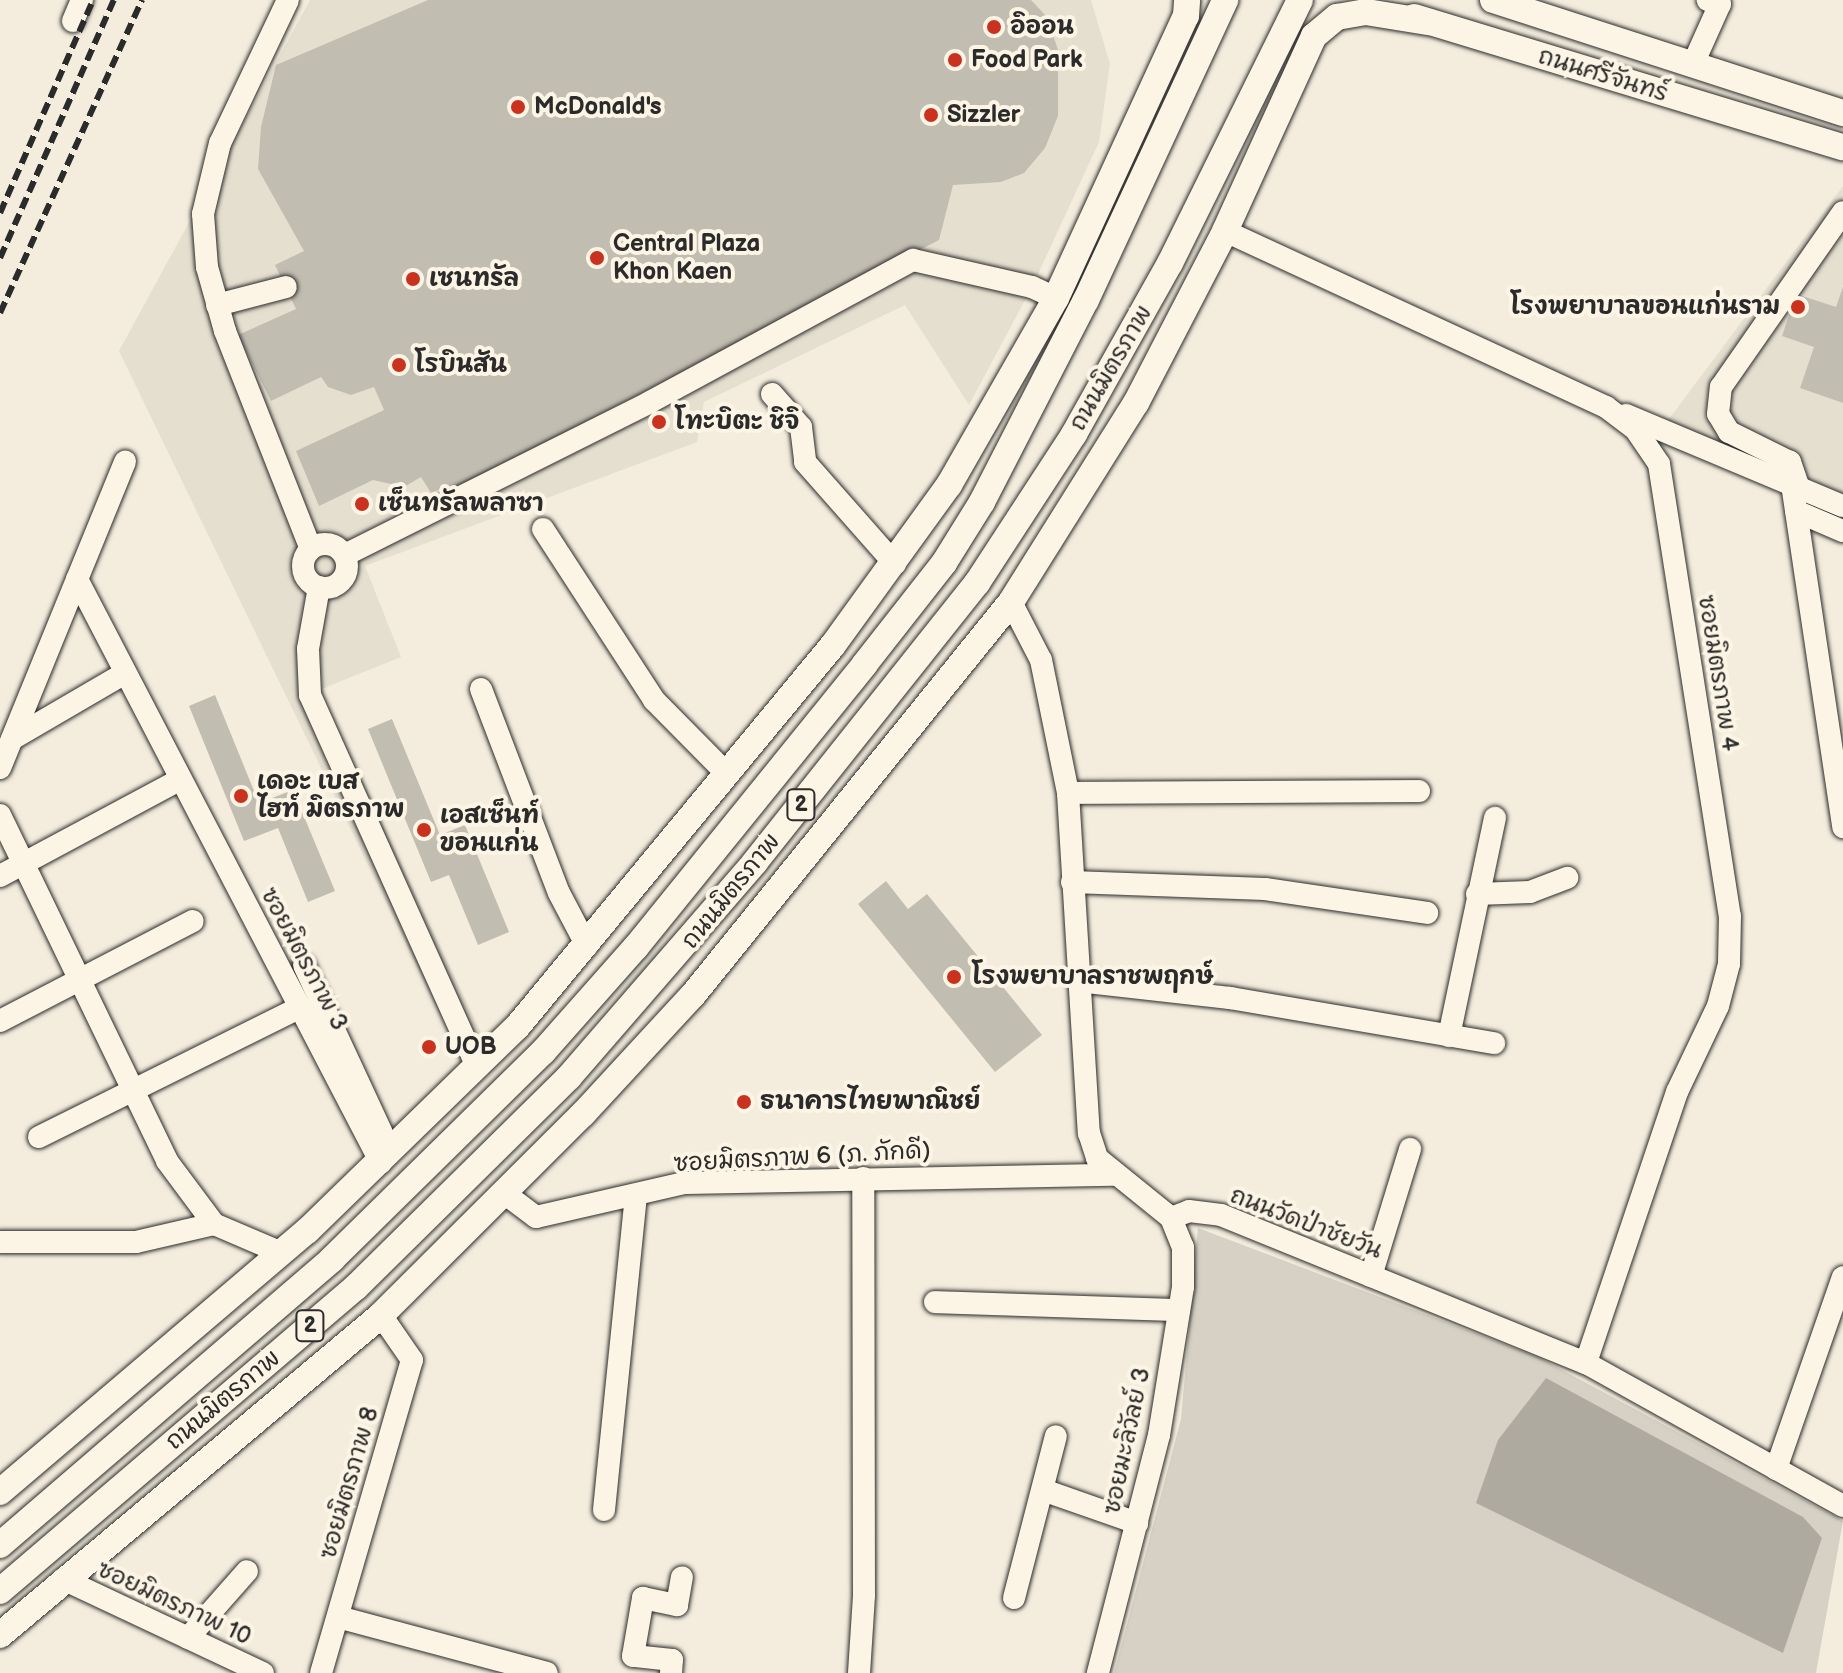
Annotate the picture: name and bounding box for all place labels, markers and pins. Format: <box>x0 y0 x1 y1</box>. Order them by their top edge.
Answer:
place label: อิออน <box>1010 13 1074 41</box>
marker: อิออน <box>985 18 1003 36</box>
place label: Food Park <box>971 46 1083 74</box>
marker: Food Park <box>946 51 964 69</box>
place label: McDonald's <box>534 93 662 121</box>
marker: McDonald's <box>509 98 527 116</box>
place label: Sizzler <box>947 101 1020 129</box>
marker: Sizzler <box>922 106 940 124</box>
place label: Central Plaza Khon Kaen <box>613 230 760 286</box>
marker: Central Plaza Khon Kaen <box>588 249 606 267</box>
place label: เซนทรัล <box>429 265 519 293</box>
marker: เซนทรัล <box>404 270 422 288</box>
place label: โรงพยาบาลขอนแก่นราม <box>1510 293 1780 321</box>
marker: โรงพยาบาลขอนแก่นราม <box>1787 296 1809 318</box>
place label: โรบินสัน <box>415 351 507 379</box>
marker: โรบินสัน <box>390 356 408 374</box>
place label: โทะบิตะ ชิจิ <box>675 408 799 436</box>
marker: โทะบิตะ ชิจิ <box>650 413 668 431</box>
place label: เซ็นทรัลพลาซา <box>378 490 544 518</box>
marker: เซ็นทรัลพลาซา <box>353 495 371 513</box>
place label: เดอะ เบส ไฮท์ มิตรภาพ <box>257 768 404 824</box>
marker: เดอะ เบส ไฮท์ มิตรภาพ <box>232 787 250 805</box>
place label: เอสเซ็นท์ ขอนแก่น <box>440 802 539 858</box>
marker: เอสเซ็นท์ ขอนแก่น <box>415 821 433 839</box>
place label: โรงพยาบาลราชพฤกษ์ <box>972 963 1214 991</box>
marker: โรงพยาบาลราชพฤกษ์ <box>943 966 965 988</box>
place label: UOB <box>445 1033 497 1061</box>
marker: UOB <box>420 1038 438 1056</box>
place label: ธนาคารไทยพาณิชย์ <box>760 1088 981 1116</box>
marker: ธนาคารไทยพาณิชย์ <box>735 1093 753 1111</box>

